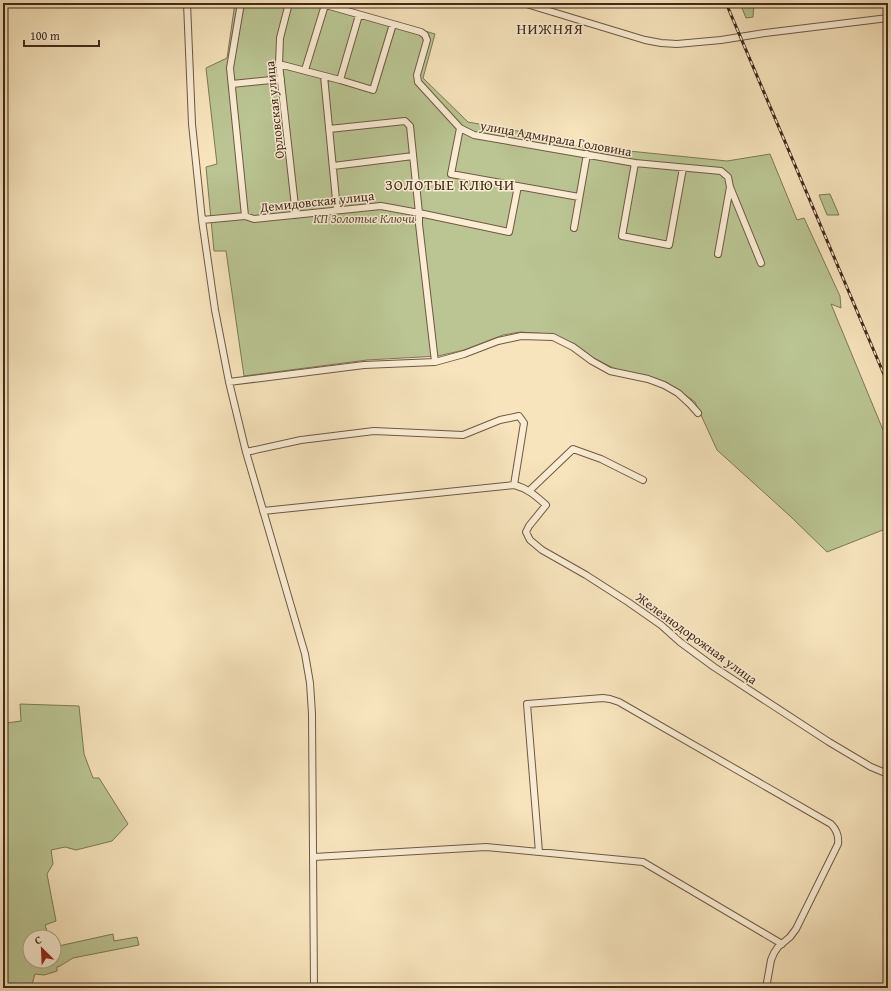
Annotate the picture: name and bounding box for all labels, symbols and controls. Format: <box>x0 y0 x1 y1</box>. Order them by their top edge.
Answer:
district label: НИЖНЯЯ <box>517 18 583 39</box>
scale bar <box>24 22 99 48</box>
text: 100 m <box>30 27 60 44</box>
street label: Орловская улица <box>260 59 289 160</box>
street label: улица Адмирала Головина <box>478 116 634 161</box>
district label: ЗОЛОТЫЕ КЛЮЧИ <box>385 174 515 195</box>
street label: Демидовская улица <box>258 186 376 217</box>
park label: КП Золотые Ключи <box>313 209 415 228</box>
street label: Железнодорожная улица <box>631 587 762 689</box>
north arrow <box>22 929 62 969</box>
text: С <box>32 931 44 948</box>

